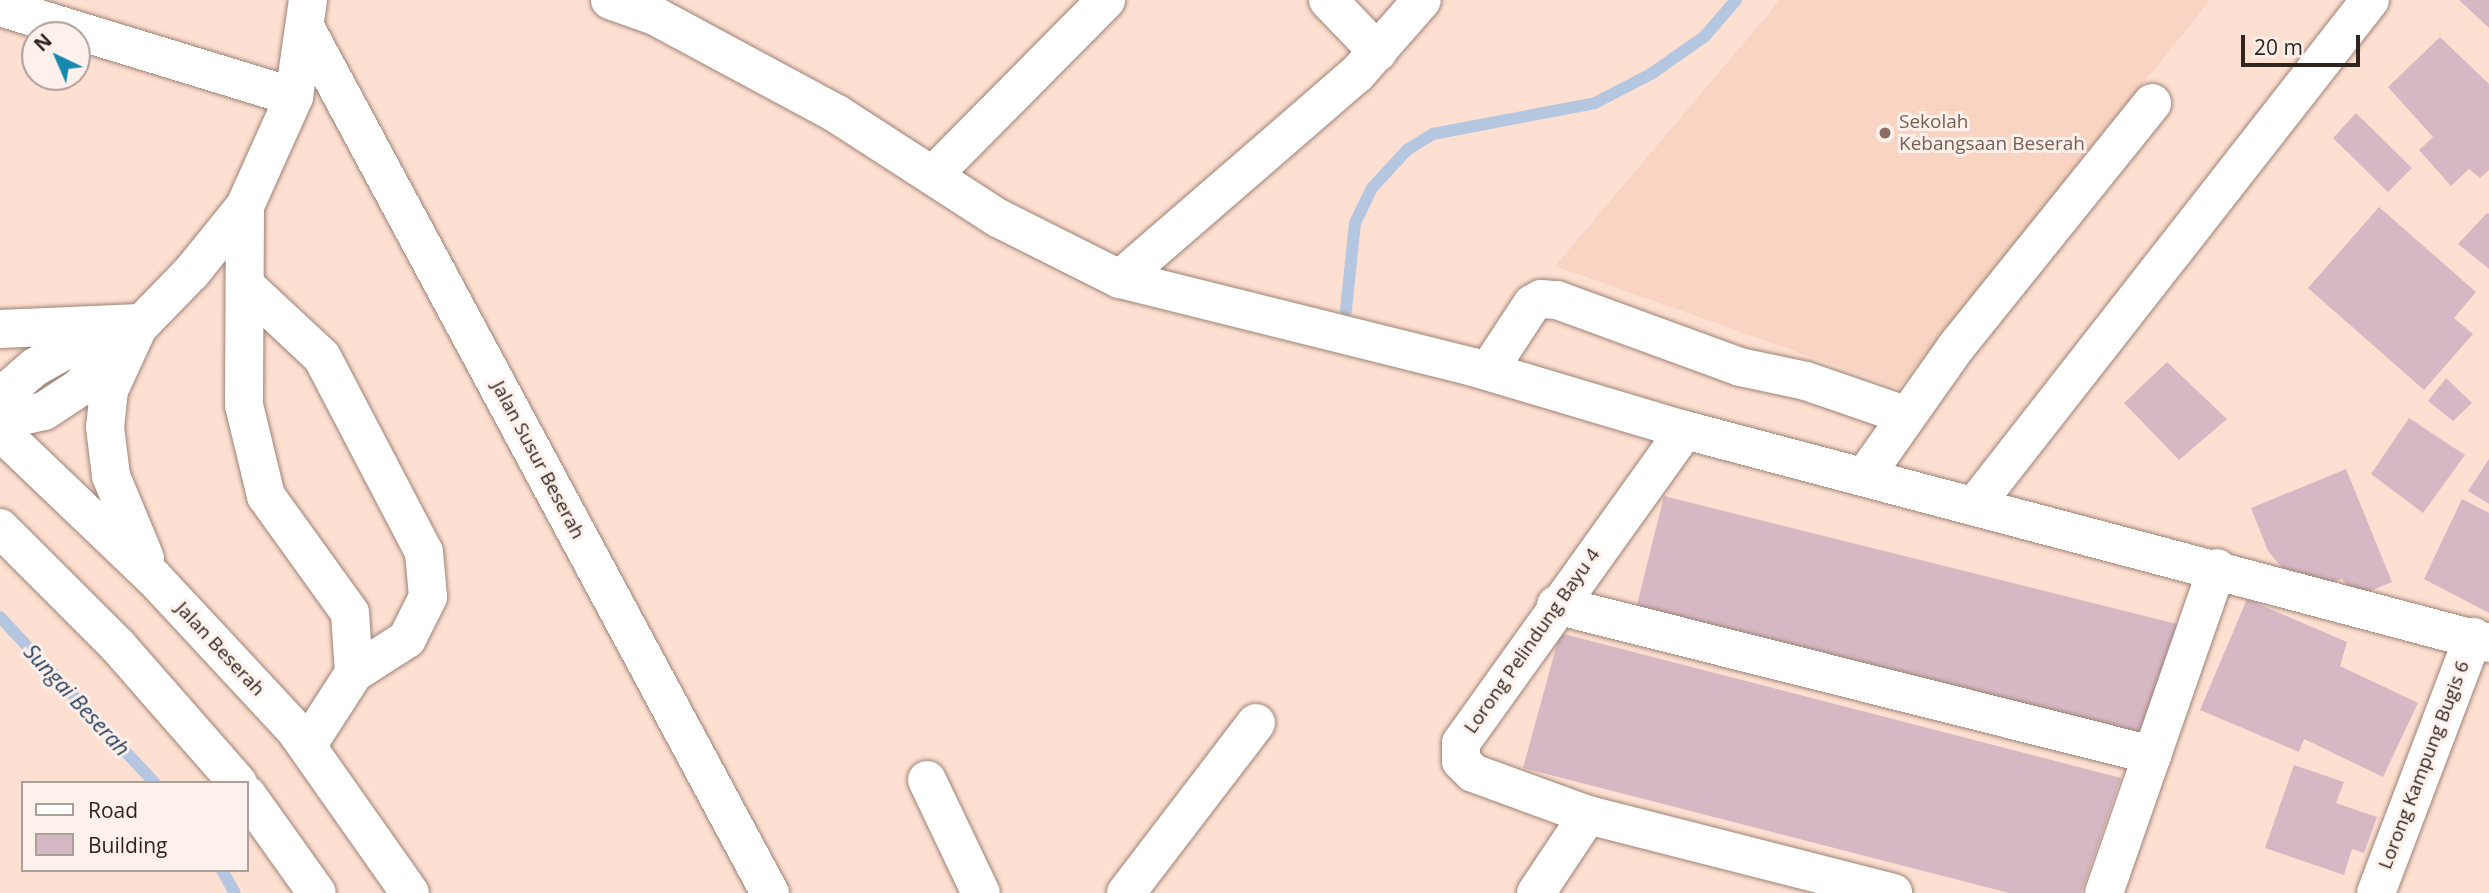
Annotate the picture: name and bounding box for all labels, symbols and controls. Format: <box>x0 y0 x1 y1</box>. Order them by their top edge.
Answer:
north arrow <box>21 21 91 91</box>
scale bar <box>2244 21 2363 65</box>
text: N <box>28 28 57 57</box>
text: 20 m <box>2254 33 2303 61</box>
place label: Sekolah Kebangsaan Beserah <box>1899 111 2085 155</box>
marker: Sekolah Kebangsaan Beserah <box>1877 125 1893 141</box>
street label: Jalan Susur Beserah <box>487 377 589 543</box>
street label: Lorong Pelindung Bayu 4 <box>1459 544 1605 738</box>
street label: Jalan Beserah <box>171 597 269 701</box>
water label: Sungai Beserah <box>19 639 135 761</box>
street label: Lorong Kampung Bugis 6 <box>2374 658 2474 872</box>
legend <box>21 781 248 872</box>
text: Road <box>88 796 138 824</box>
text: Building <box>88 831 167 859</box>

